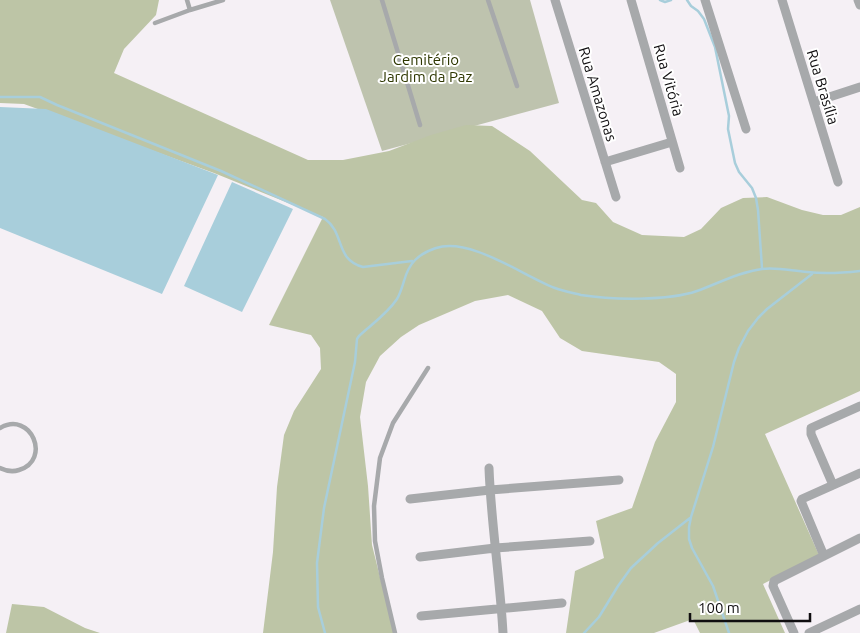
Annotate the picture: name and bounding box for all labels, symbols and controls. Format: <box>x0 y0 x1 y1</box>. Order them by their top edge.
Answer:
street label: Rua Vitória <box>651 42 687 118</box>
street label: Rua Amazonas <box>576 45 620 143</box>
street label: Rua Brasília <box>804 48 842 126</box>
park label: Cemitério Jardim da Paz <box>380 51 473 85</box>
scale bar <box>690 590 810 622</box>
text: 100 m <box>698 599 740 616</box>

